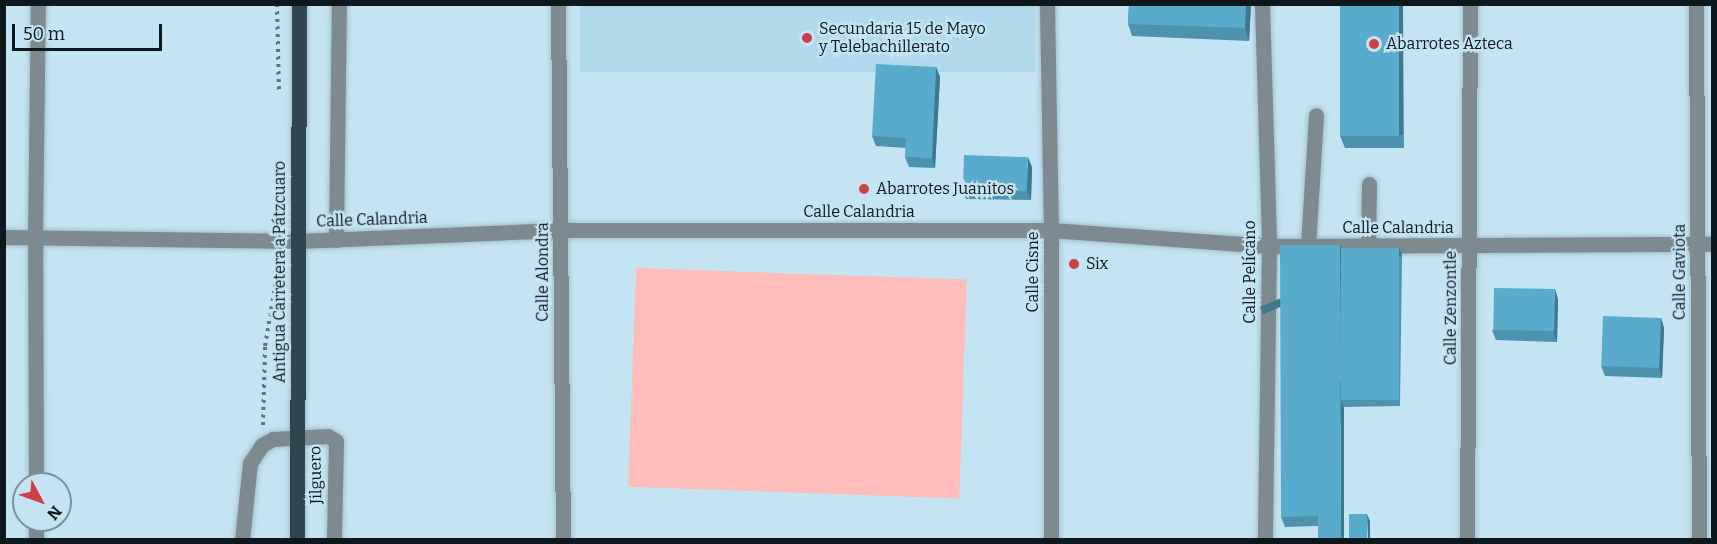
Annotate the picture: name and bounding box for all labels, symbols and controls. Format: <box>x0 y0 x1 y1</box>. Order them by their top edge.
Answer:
scale bar <box>15 12 165 50</box>
place label: Secundaria 15 de Mayo y Telebachillerato <box>819 19 986 57</box>
text: 50 m <box>23 23 65 45</box>
marker: Secundaria 15 de Mayo y Telebachillerato <box>800 31 814 45</box>
place label: Abarrotes Azteca <box>1386 34 1513 54</box>
marker: Abarrotes Azteca <box>1367 37 1381 51</box>
street label: Antigua Carretera a Pátzcuaro <box>270 161 290 383</box>
place label: Abarrotes Juanitos <box>876 179 1014 199</box>
marker: Abarrotes Juanitos <box>857 182 871 196</box>
street label: Calle Calandria <box>803 202 915 222</box>
street label: Calle Calandria <box>316 208 428 232</box>
street label: Calle Calandria <box>1342 218 1454 238</box>
street label: Calle Pelícano <box>1240 220 1260 324</box>
street label: Calle Alondra <box>533 222 553 322</box>
street label: Calle Gaviota <box>1670 224 1690 320</box>
street label: Calle Cisne <box>1023 231 1043 313</box>
street label: Calle Zenzontle <box>1441 251 1461 365</box>
place label: Six <box>1086 254 1108 274</box>
marker: Six <box>1067 257 1081 271</box>
street label: Jilguero <box>306 446 326 504</box>
north arrow <box>12 472 72 532</box>
text: N <box>43 502 66 524</box>

